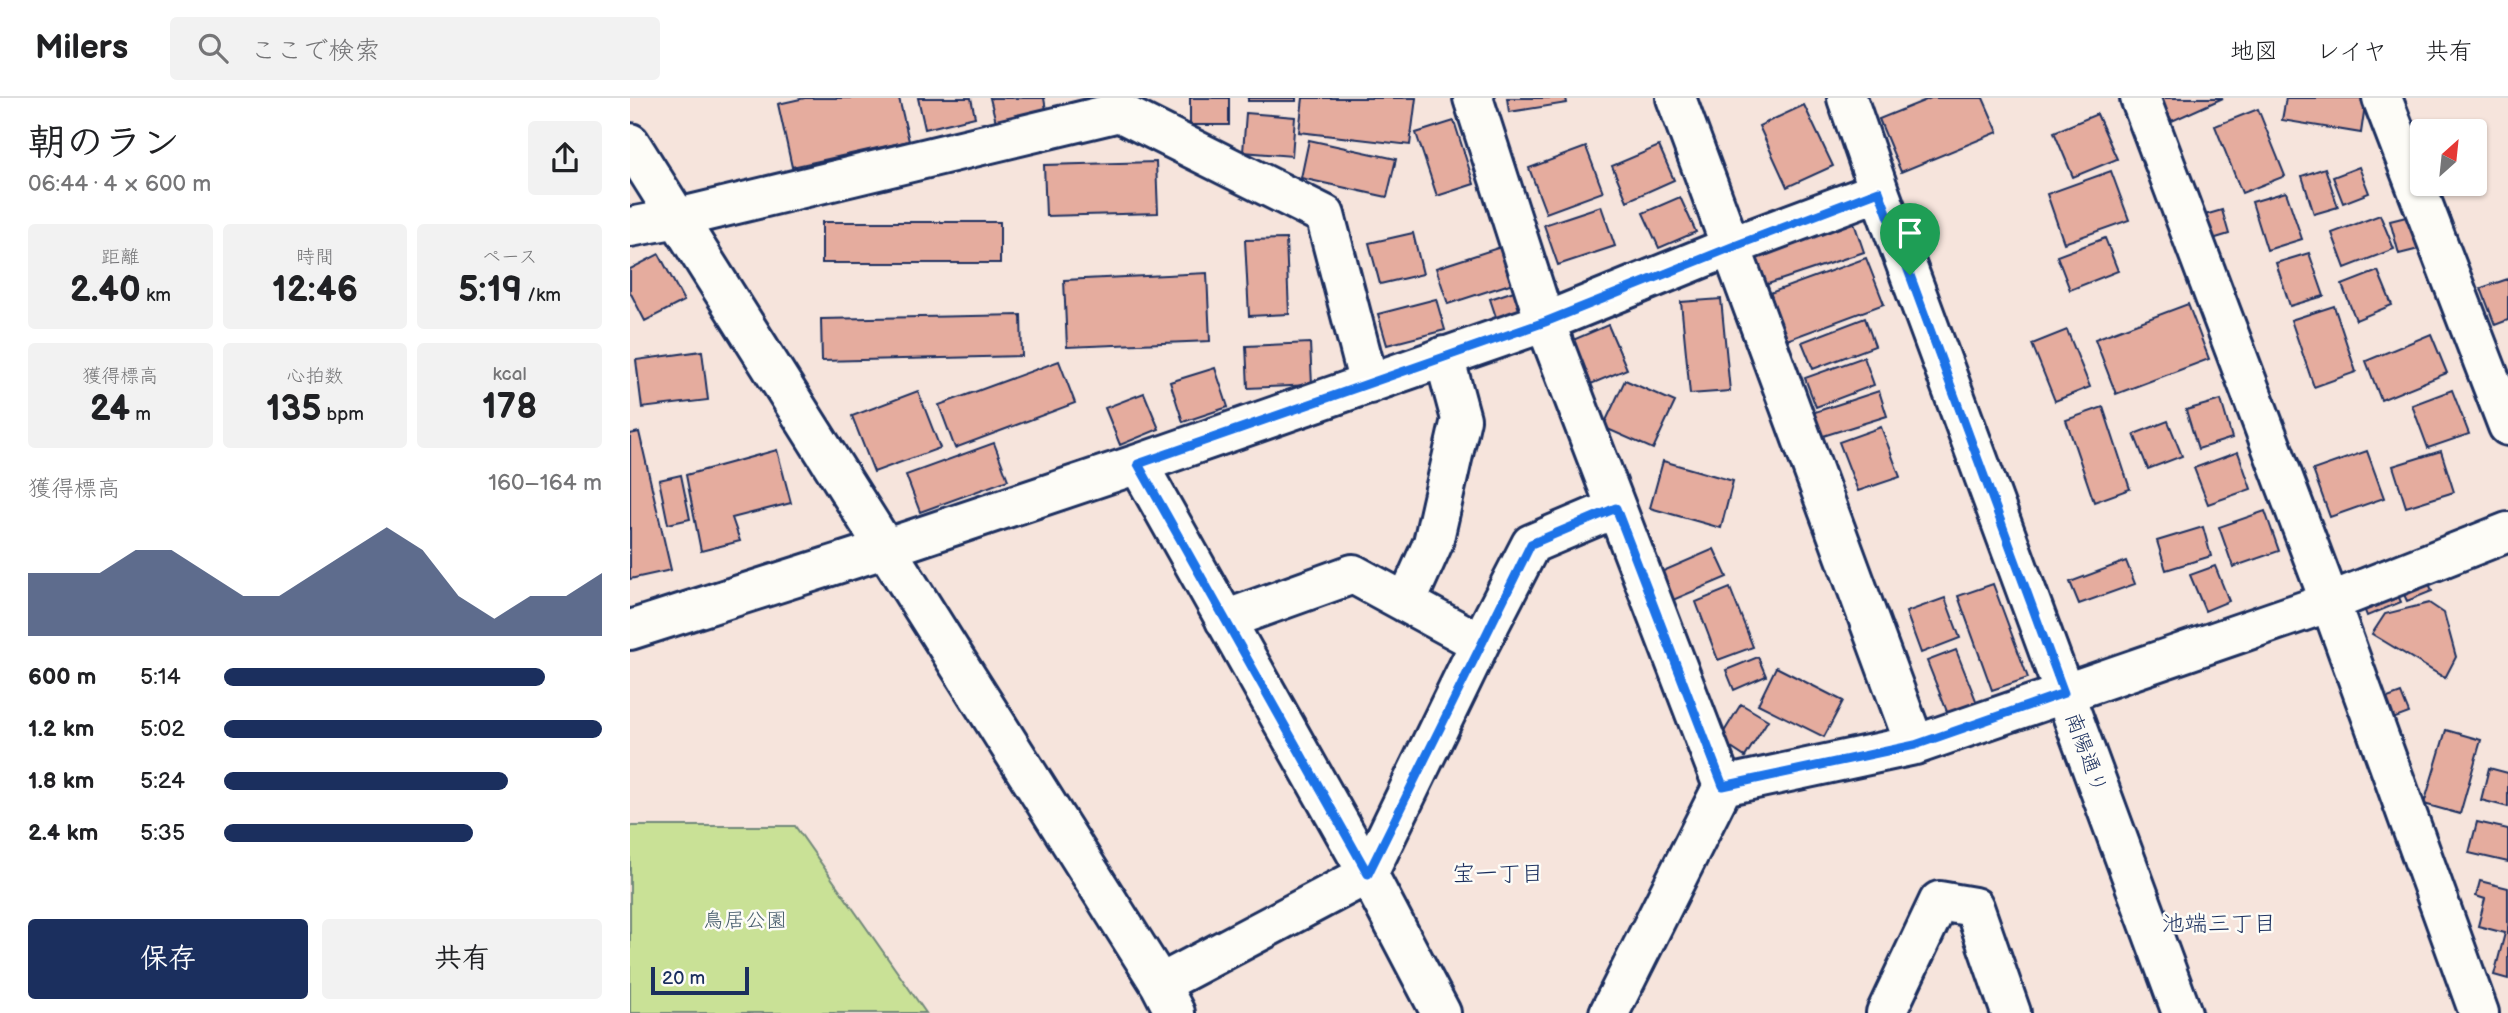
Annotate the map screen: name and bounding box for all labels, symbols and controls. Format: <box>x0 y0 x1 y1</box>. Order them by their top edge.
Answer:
search box <box>170 17 660 80</box>
text: Milers <box>35 28 128 68</box>
icon: search <box>194 29 232 67</box>
text: ここで検索 <box>250 36 380 67</box>
text: 地図 <box>2230 37 2278 66</box>
text: レイヤ <box>2316 37 2387 66</box>
text: 共有 <box>2425 37 2473 66</box>
north arrow <box>2410 119 2487 196</box>
map controls <box>2410 119 2487 196</box>
text: 朝のラン <box>28 121 180 166</box>
button: share <box>528 121 602 195</box>
text: 06:44 · 4 × 600 m <box>28 170 211 198</box>
pin <box>1880 203 1940 275</box>
icon: arrive <box>1891 214 1929 252</box>
text: 距離 <box>101 246 139 269</box>
text: 時間 <box>296 246 334 269</box>
text: ペース <box>482 246 538 269</box>
text: 2.40 <box>70 269 141 312</box>
text: 12:46 <box>272 269 358 312</box>
text: 5:19 <box>458 269 522 312</box>
text: km <box>141 284 171 307</box>
text: /km <box>522 284 561 307</box>
text: kcal <box>493 363 527 386</box>
text: 獲得標高 <box>82 365 158 388</box>
text: 心拍数 <box>286 365 344 388</box>
text: 178 <box>482 386 537 429</box>
text: 24 <box>90 388 130 431</box>
text: 135 <box>266 388 321 431</box>
text: m <box>130 403 151 426</box>
text: bpm <box>321 403 364 426</box>
text: 160–164 m <box>488 469 602 497</box>
text: 獲得標高 <box>28 475 120 503</box>
text: 600 m <box>28 663 96 691</box>
text: 5:14 <box>140 663 181 691</box>
street label: 南陽通り <box>2060 709 2112 797</box>
text: 1.2 km <box>28 715 94 743</box>
text: 5:02 <box>140 715 185 743</box>
text: 1.8 km <box>28 767 94 795</box>
text: 5:24 <box>140 767 185 795</box>
text: 2.4 km <box>28 819 98 847</box>
text: 5:35 <box>140 819 185 847</box>
district label: 宝一丁目 <box>1452 860 1544 888</box>
park label: 鳥居公園 <box>703 908 787 933</box>
district label: 池端三丁目 <box>2162 910 2277 938</box>
button: 保存 <box>28 919 308 999</box>
button: 共有 <box>322 919 602 999</box>
scale bar <box>651 964 749 996</box>
text: 20 m <box>662 967 705 990</box>

